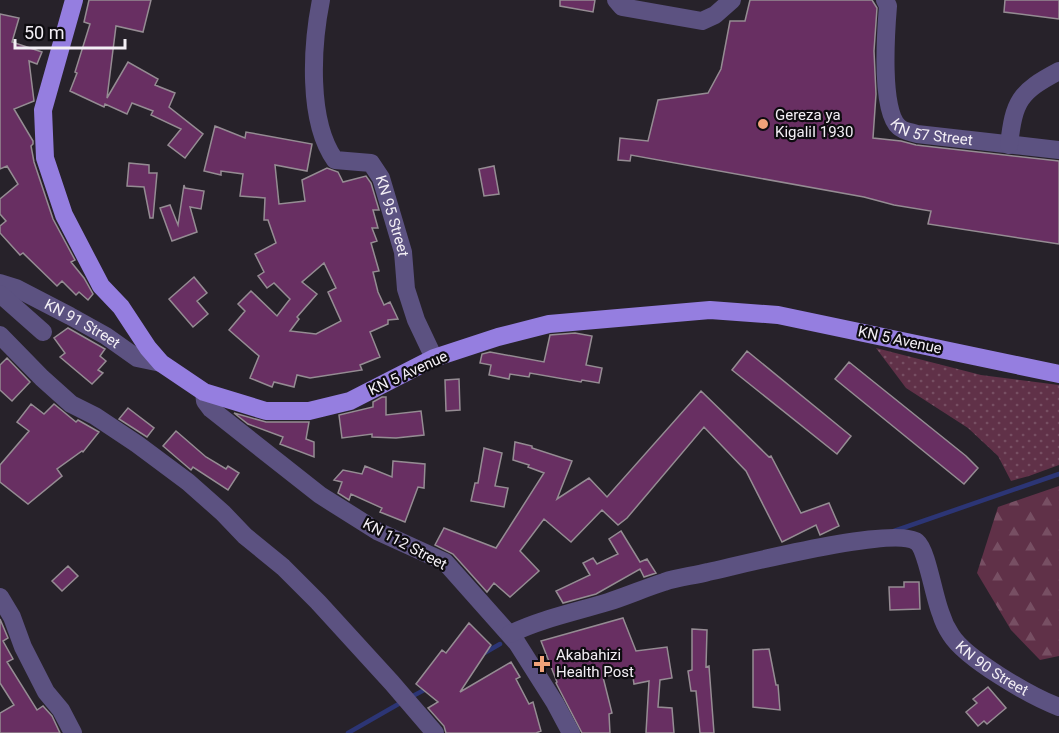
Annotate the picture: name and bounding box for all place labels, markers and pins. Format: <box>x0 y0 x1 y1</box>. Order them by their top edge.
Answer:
place label: Gereza ya KigaliI 1930 <box>775 106 853 141</box>
marker: Gereza ya KigaliI 1930 <box>756 117 770 131</box>
place label: Akabahizi Health Post <box>556 646 634 681</box>
marker: Akabahizi Health Post <box>533 655 551 673</box>

